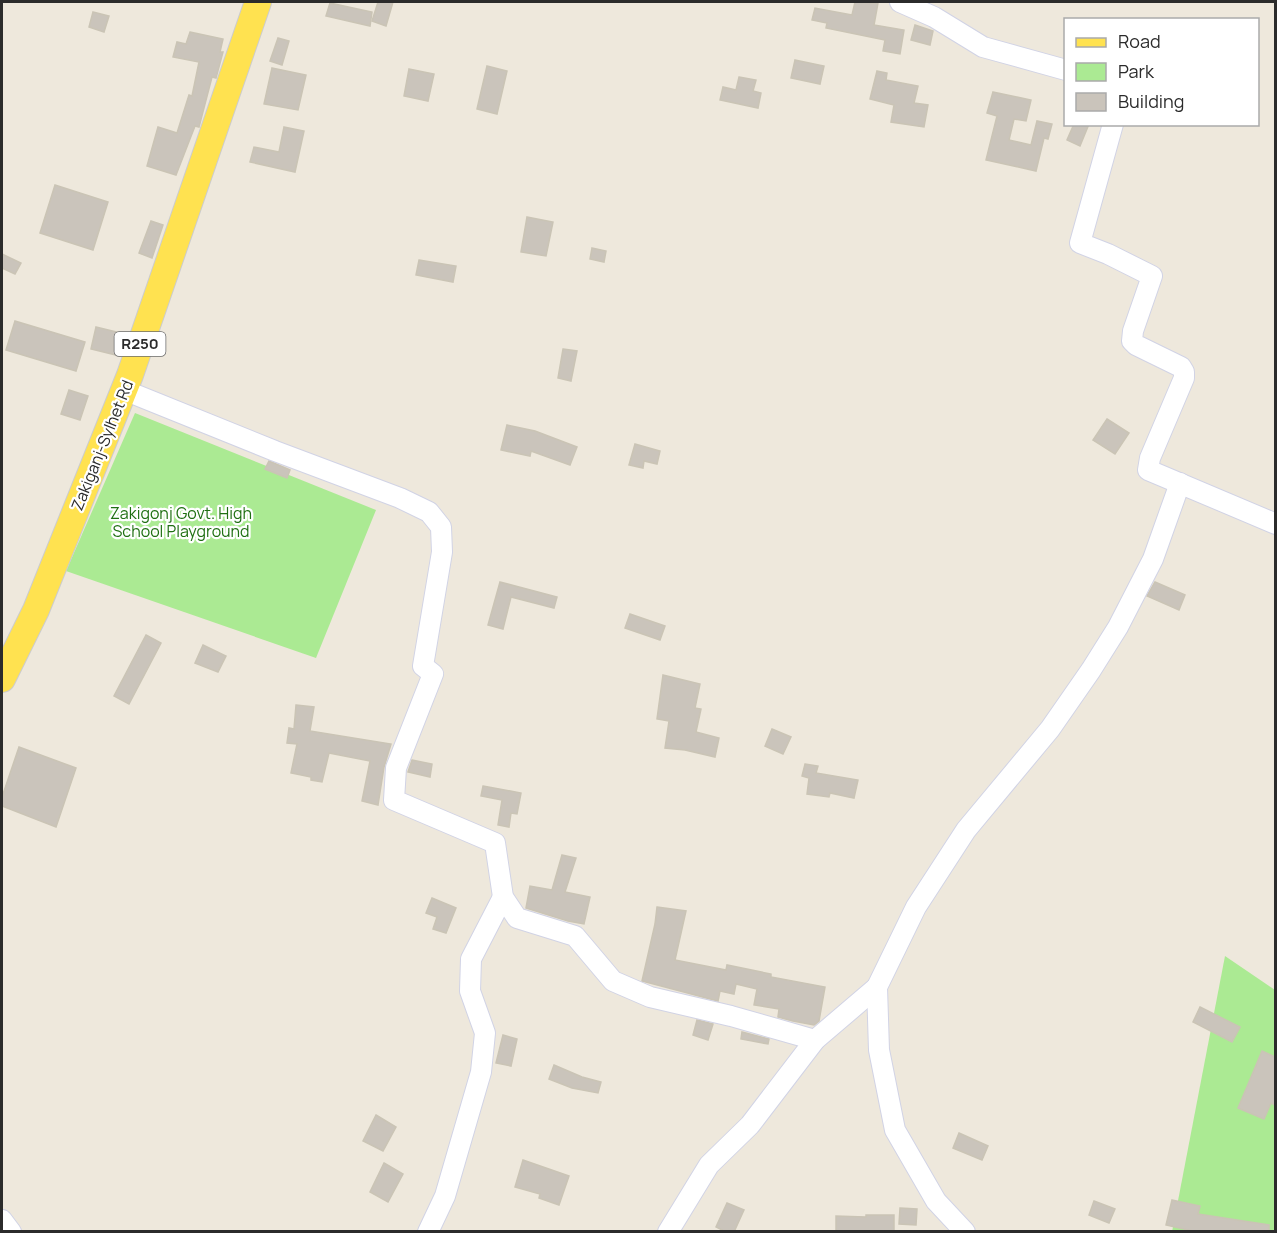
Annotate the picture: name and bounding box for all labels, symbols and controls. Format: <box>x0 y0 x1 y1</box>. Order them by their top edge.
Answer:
legend <box>1064 18 1259 126</box>
text: Road <box>1118 29 1161 53</box>
text: Park <box>1118 59 1155 83</box>
text: Building <box>1118 89 1184 113</box>
road number: R250 <box>114 332 166 356</box>
street label: Zakiganj-Sylhet Rd <box>66 376 138 514</box>
park label: Zakigonj Govt. High School Playground <box>110 502 252 542</box>

